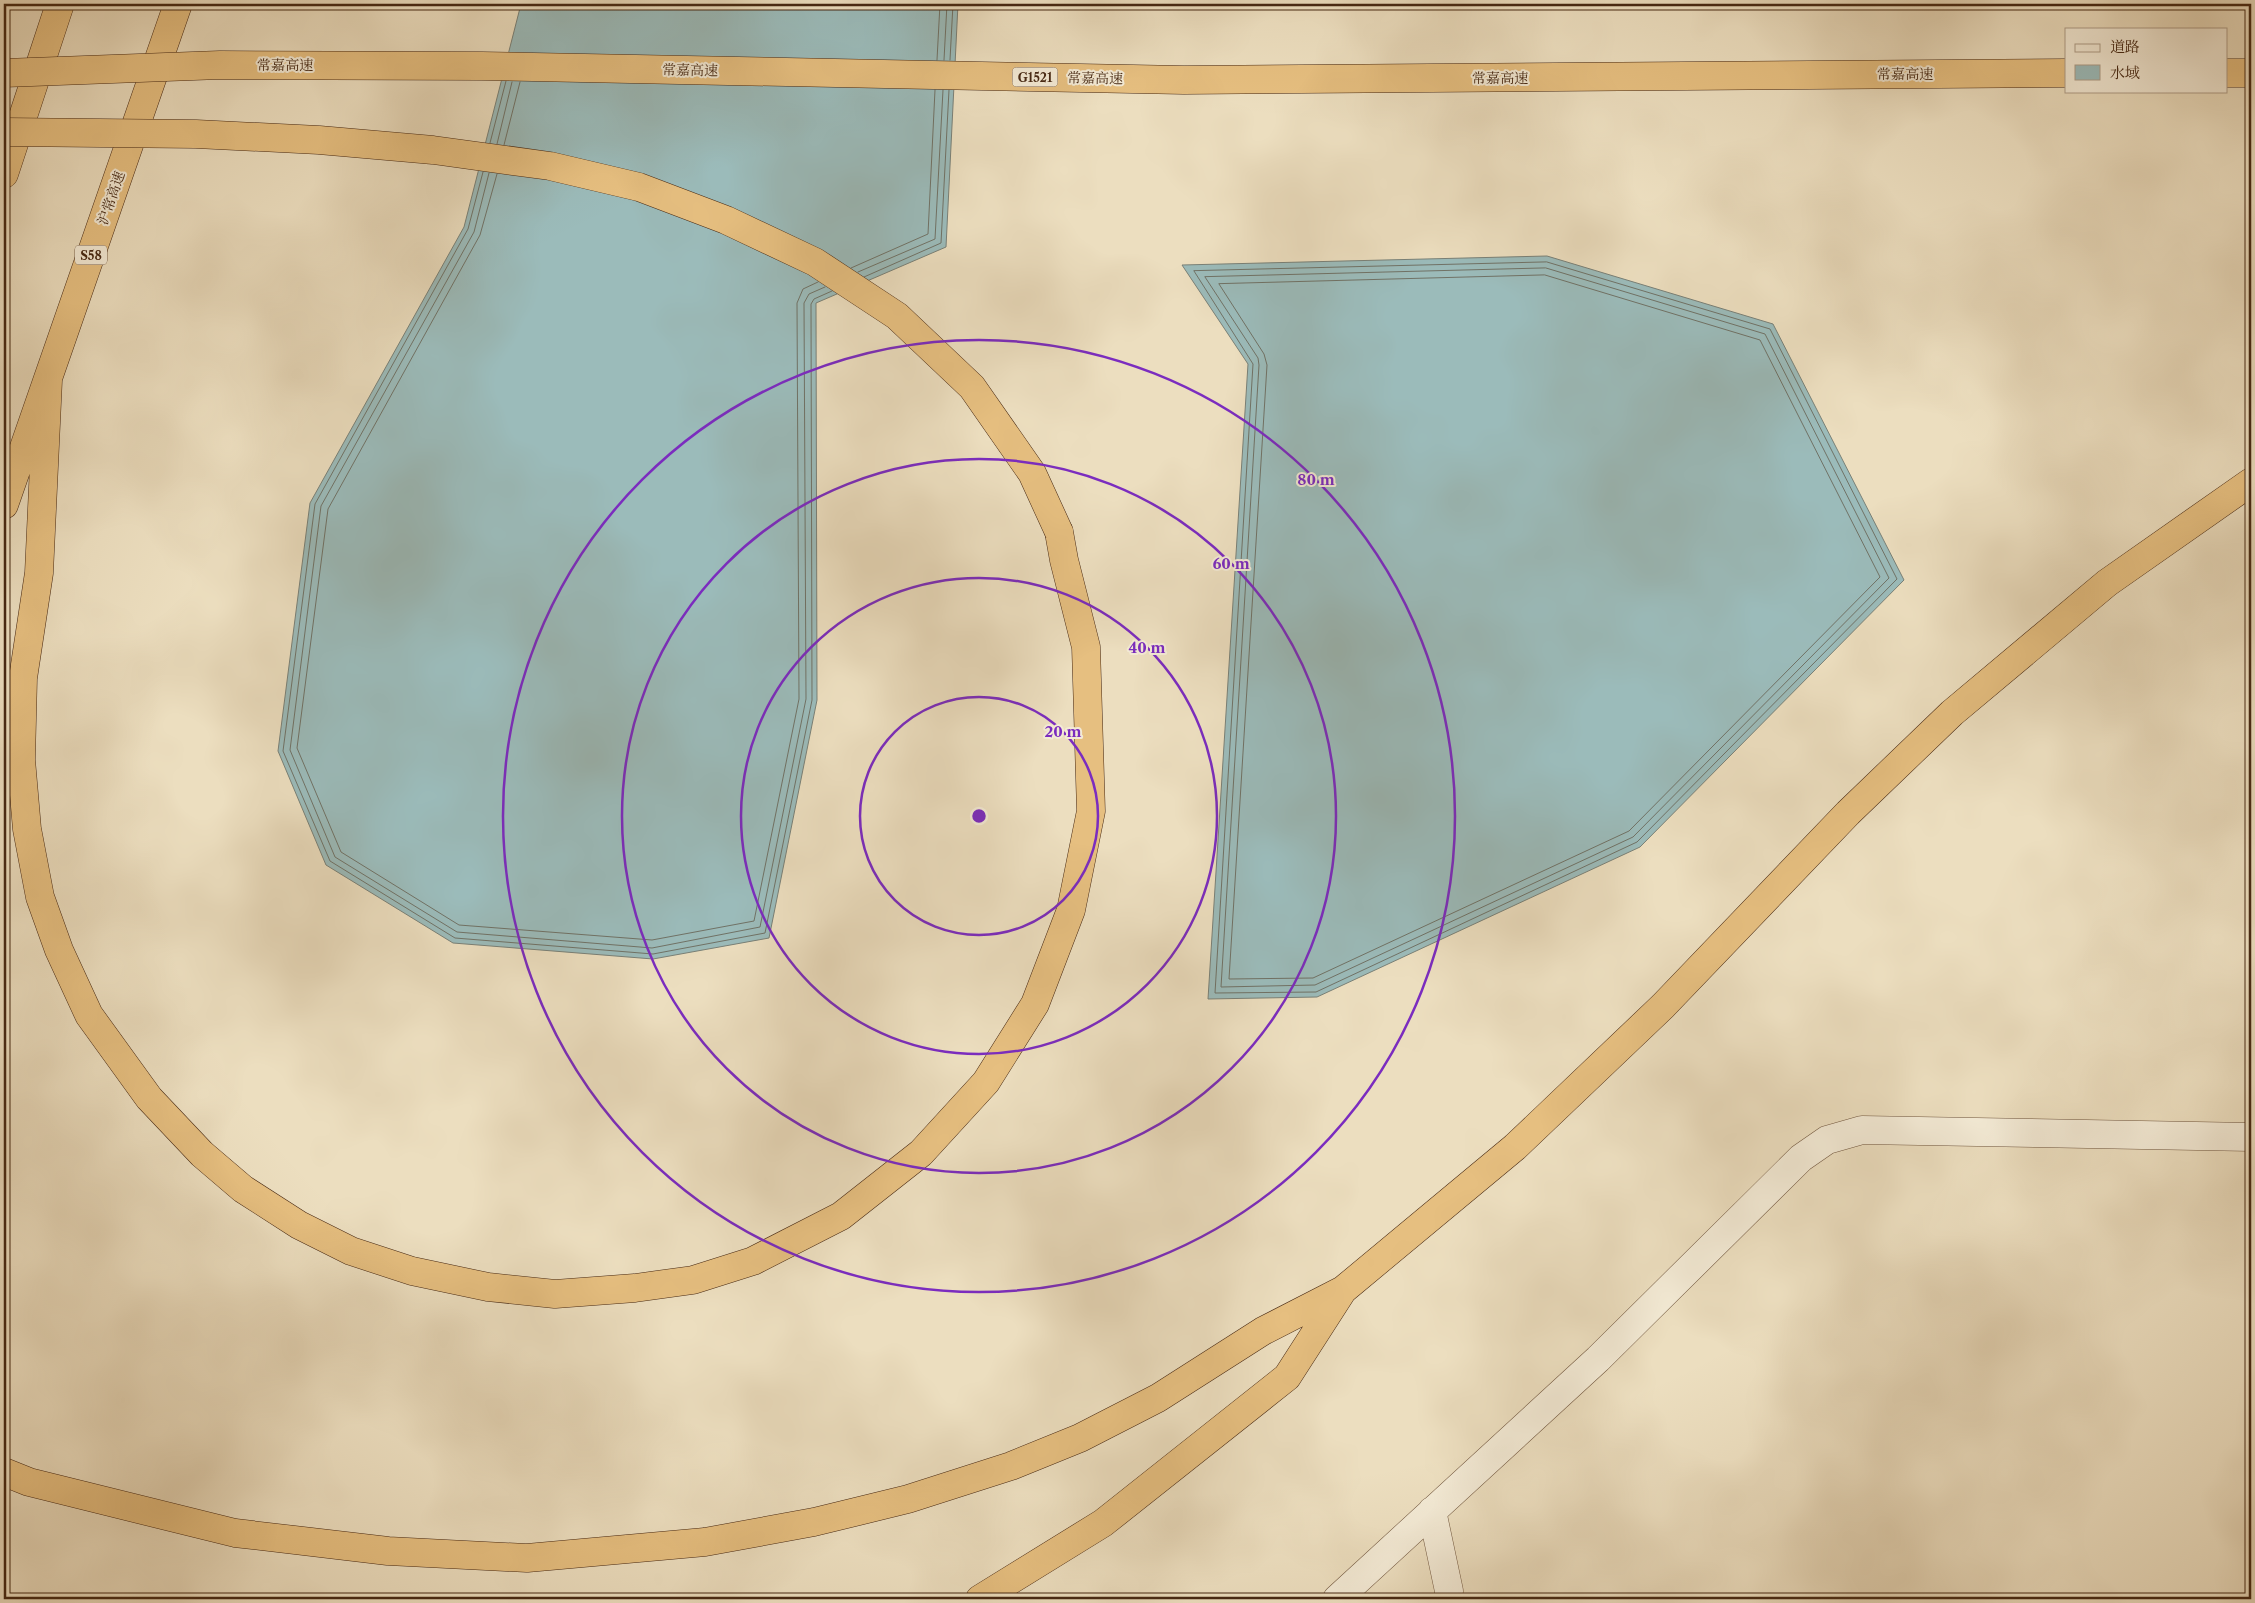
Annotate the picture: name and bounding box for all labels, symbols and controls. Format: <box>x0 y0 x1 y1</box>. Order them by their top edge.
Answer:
legend <box>2065 28 2228 92</box>
text: 道路 <box>2110 37 2140 56</box>
street label: 常嘉高速 <box>257 56 313 74</box>
street label: 常嘉高速 <box>662 61 718 79</box>
text: 水域 <box>2110 63 2140 82</box>
street label: 常嘉高速 <box>1877 65 1933 83</box>
road number: G1521 <box>1012 68 1058 86</box>
street label: 常嘉高速 <box>1067 69 1123 87</box>
street label: 常嘉高速 <box>1472 69 1528 87</box>
street label: 沪常高速 <box>93 169 129 227</box>
road number: S58 <box>75 246 107 264</box>
text: 80 m <box>1297 470 1335 489</box>
text: 60 m <box>1212 554 1250 573</box>
text: 40 m <box>1128 638 1166 657</box>
text: 20 m <box>1044 722 1082 741</box>
centre of rings <box>970 807 988 825</box>

